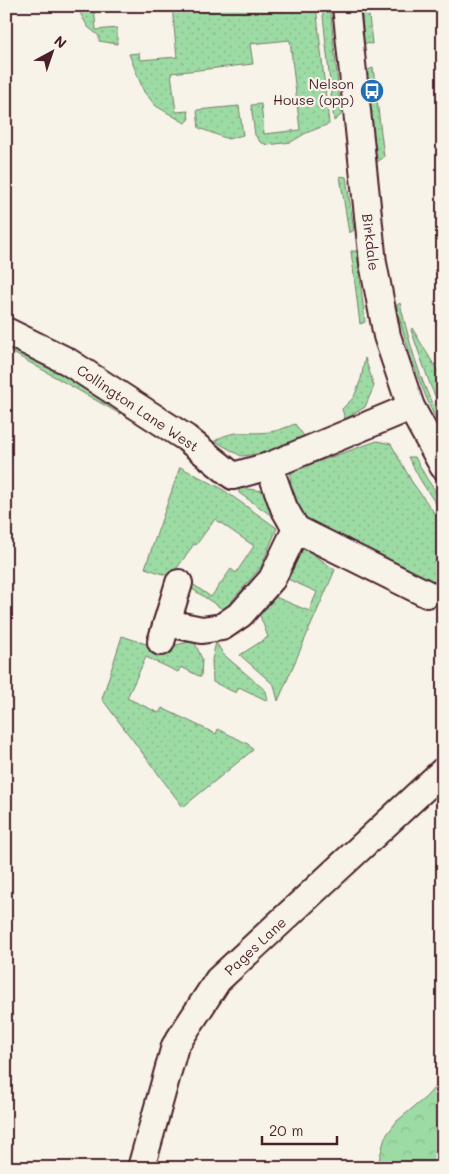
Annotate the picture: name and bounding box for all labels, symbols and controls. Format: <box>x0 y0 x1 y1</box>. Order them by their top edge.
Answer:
north arrow <box>28 28 78 78</box>
text: N <box>50 31 71 52</box>
place label: Nelson House (opp) <box>273 74 354 109</box>
bus stop icon: Nelson House (opp) <box>359 78 385 104</box>
street label: Birkdale <box>358 212 384 272</box>
street label: Collington Lane West <box>73 360 203 456</box>
street label: Pages Lane <box>220 913 290 979</box>
scale bar <box>262 1114 336 1146</box>
text: 20 m <box>269 1120 303 1140</box>

